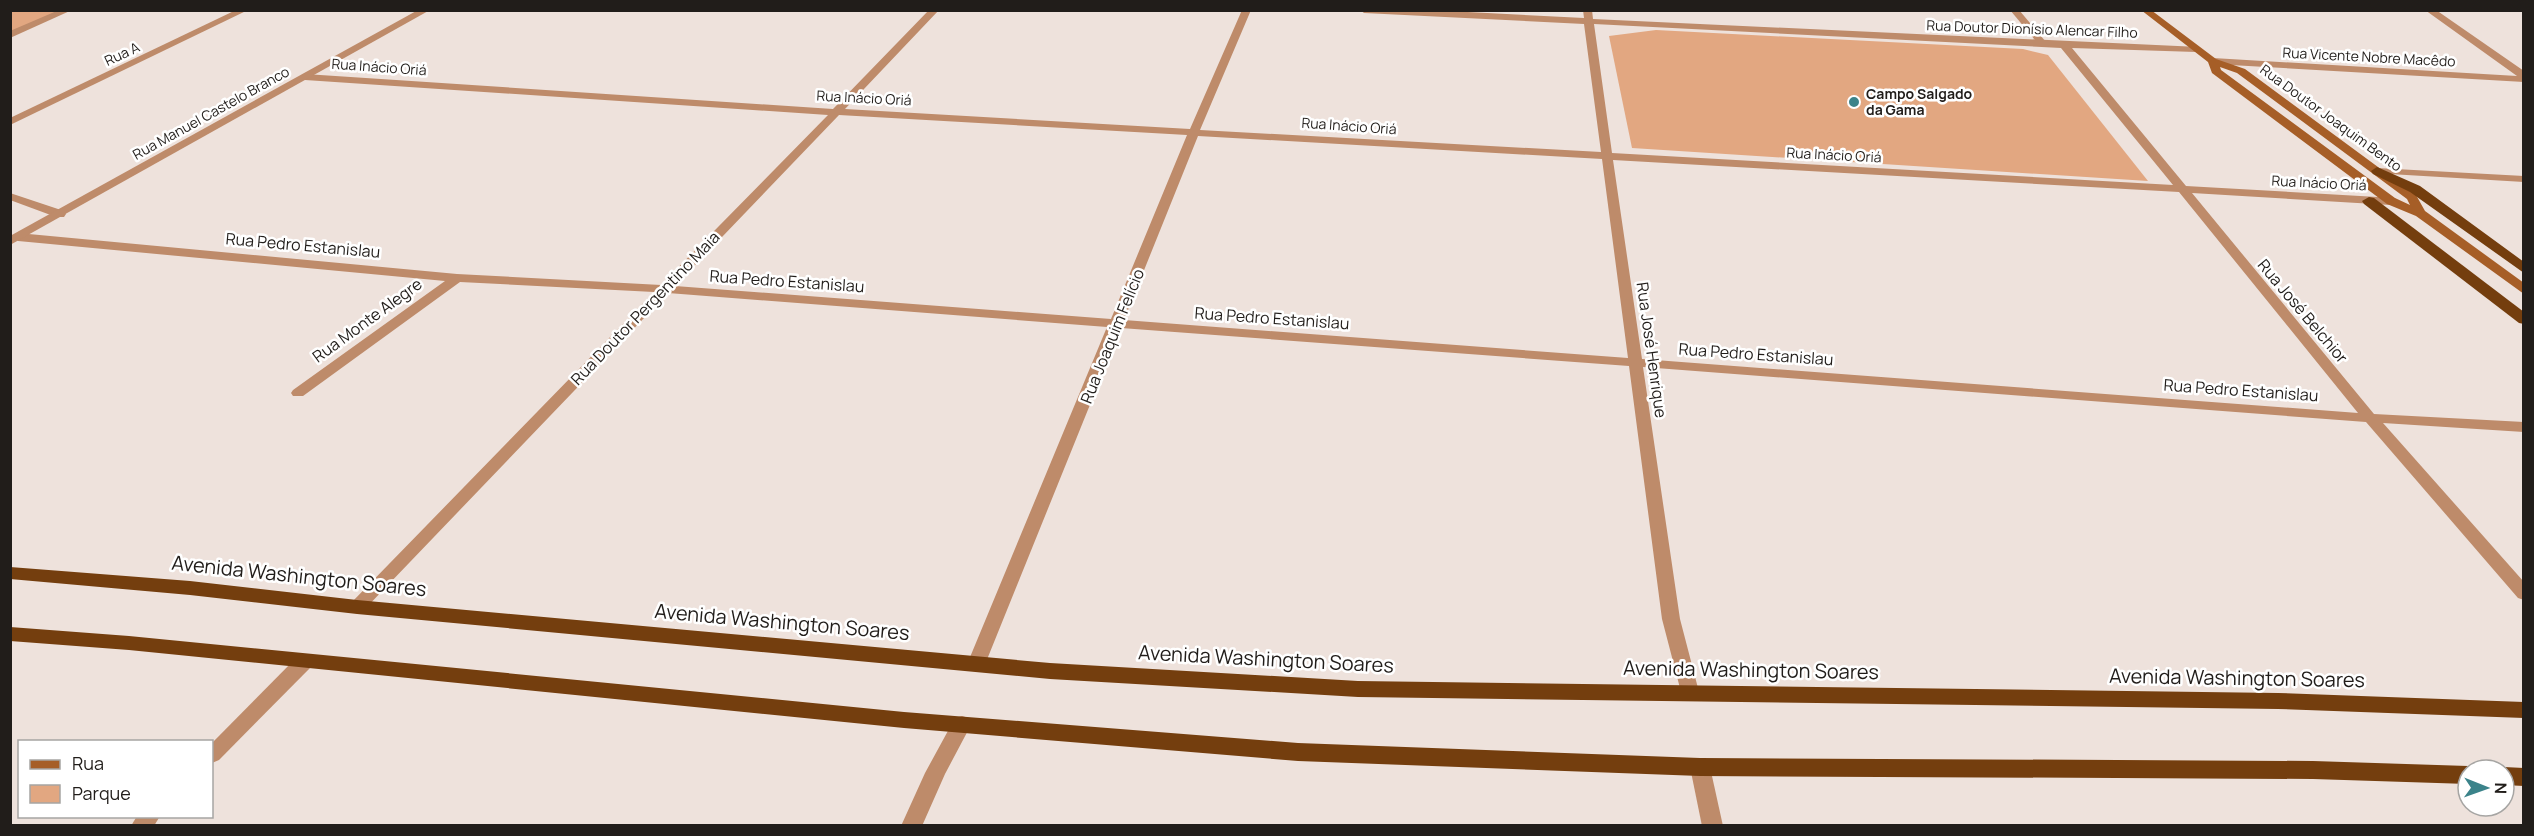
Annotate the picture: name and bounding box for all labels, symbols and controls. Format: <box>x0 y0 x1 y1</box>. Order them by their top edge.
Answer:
street label: Rua Doutor Dionísio Alencar Filho <box>1926 15 2138 42</box>
street label: Rua A <box>101 37 143 70</box>
street label: Rua Vicente Nobre Macêdo <box>2282 42 2456 71</box>
street label: Rua Inácio Oriá <box>331 54 427 79</box>
street label: Rua Doutor Joaquim Bento <box>2257 60 2406 175</box>
street label: Rua Manuel Castelo Branco <box>129 61 292 164</box>
place label: Campo Salgado da Gama <box>1866 84 1973 119</box>
street label: Rua Inácio Oriá <box>816 86 912 109</box>
marker: Campo Salgado da Gama <box>1847 95 1861 109</box>
street label: Rua Inácio Oriá <box>1301 113 1397 138</box>
street label: Rua Inácio Oriá <box>1786 143 1882 166</box>
street label: Rua Inácio Oriá <box>2271 171 2367 194</box>
street label: Rua Doutor Pergentino Maia <box>566 226 724 390</box>
street label: Rua Pedro Estanislau <box>225 227 381 263</box>
street label: Rua José Belchior <box>2253 254 2353 368</box>
street label: Rua Pedro Estanislau <box>709 265 865 297</box>
street label: Rua Joaquim Felício <box>1075 265 1149 407</box>
street label: Rua Monte Alegre <box>308 273 426 367</box>
street label: Rua José Henrique <box>1632 281 1672 419</box>
street label: Rua Pedro Estanislau <box>1194 302 1350 334</box>
street label: Rua Pedro Estanislau <box>1678 338 1834 370</box>
street label: Rua Pedro Estanislau <box>2163 374 2319 406</box>
street label: Avenida Washington Soares <box>170 549 428 602</box>
street label: Avenida Washington Soares <box>653 597 911 646</box>
street label: Avenida Washington Soares <box>1137 638 1395 679</box>
street label: Avenida Washington Soares <box>1623 654 1879 685</box>
street label: Avenida Washington Soares <box>2109 662 2365 693</box>
legend <box>18 740 213 818</box>
text: Rua <box>72 751 104 775</box>
north arrow <box>2456 758 2516 818</box>
text: Parque <box>72 781 131 805</box>
text: N <box>2490 782 2512 794</box>

